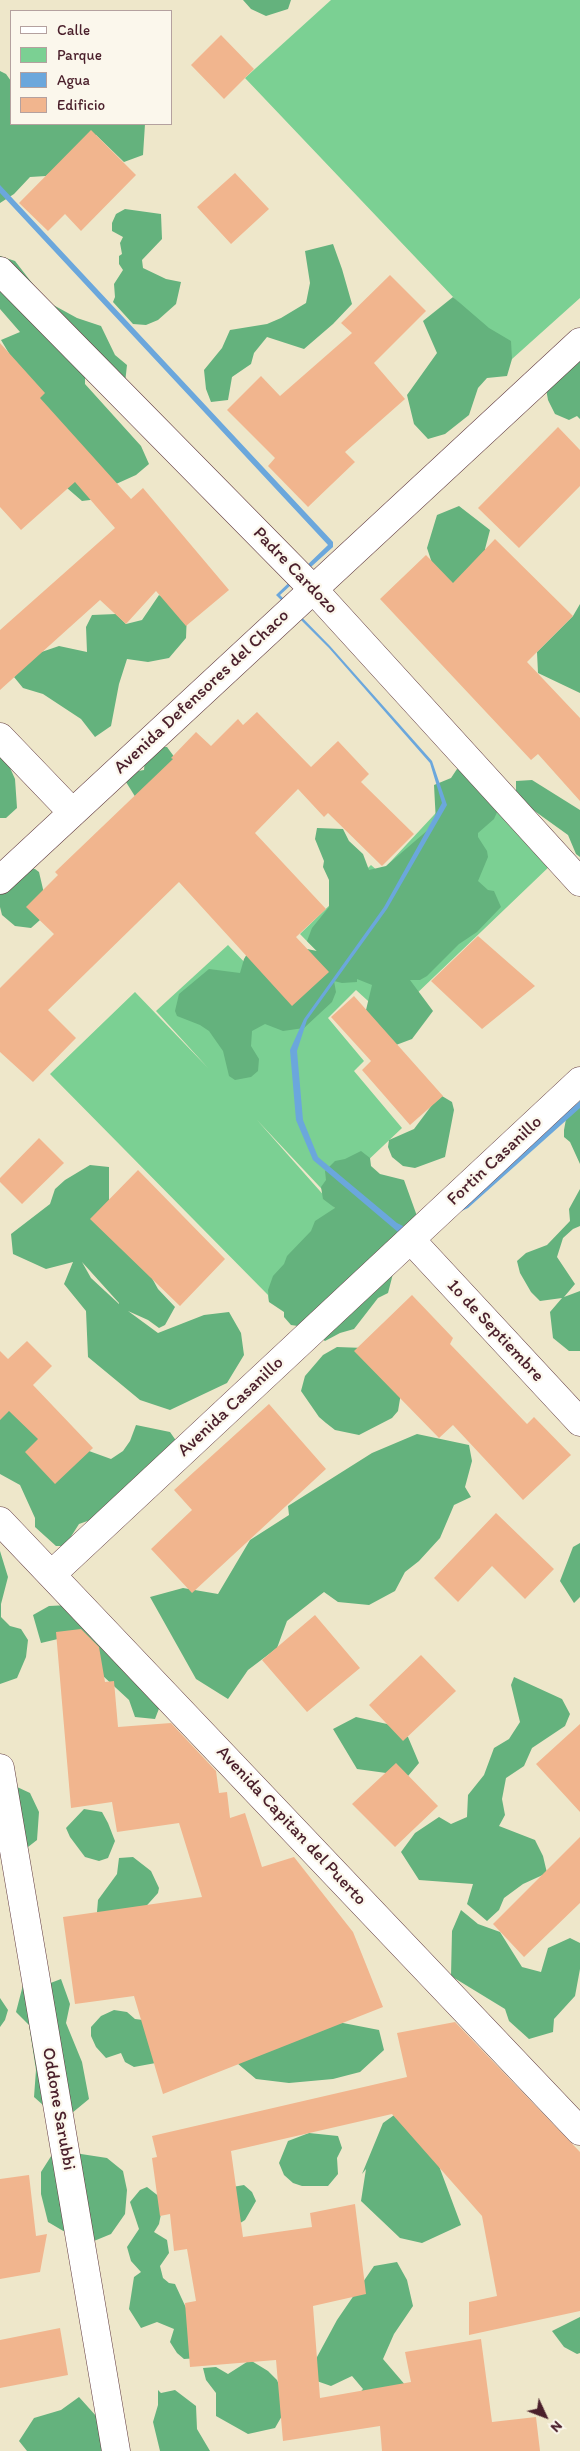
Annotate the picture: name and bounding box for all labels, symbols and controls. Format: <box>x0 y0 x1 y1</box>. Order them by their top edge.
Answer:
legend <box>10 10 172 125</box>
text: Calle <box>57 21 90 39</box>
text: Parque <box>57 46 102 64</box>
text: Agua <box>57 71 90 89</box>
text: Edificio <box>57 96 105 114</box>
street label: Padre Cardozo <box>248 523 342 619</box>
street label: Avenida Defensores del Chaco <box>110 605 294 779</box>
street label: Fortin Casanillo <box>443 1111 547 1211</box>
street label: 1o de Septiembre <box>442 1275 548 1387</box>
street label: Avenida Casanillo <box>174 1352 288 1462</box>
street label: Avenida Capitan del Puerto <box>211 1742 371 1910</box>
street label: Oddone Sarubbi <box>37 2046 79 2172</box>
north arrow <box>520 2391 570 2441</box>
text: N <box>547 2417 566 2436</box>

